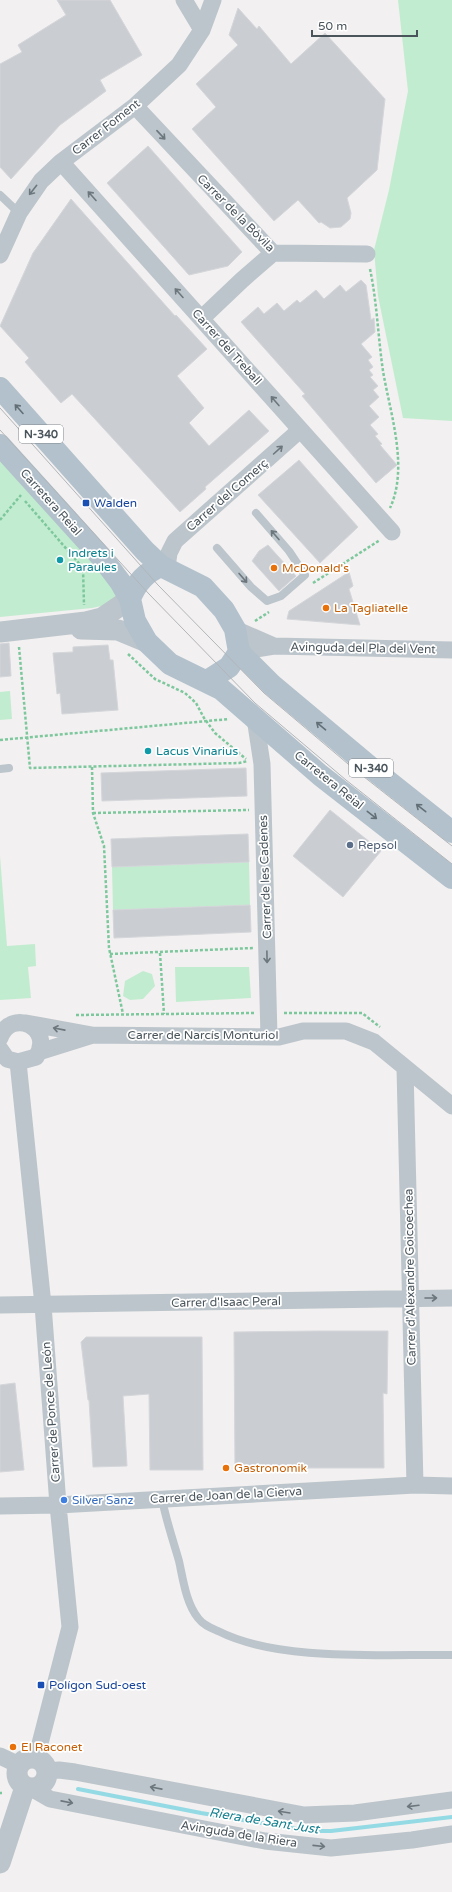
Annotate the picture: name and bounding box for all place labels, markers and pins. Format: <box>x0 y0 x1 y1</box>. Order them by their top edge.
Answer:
place label: Walden <box>94 496 137 510</box>
marker: Walden <box>81 498 91 508</box>
place label: Indrets i Paraules <box>68 546 117 574</box>
marker: Indrets i Paraules <box>55 555 65 565</box>
place label: McDonald's <box>282 561 349 575</box>
marker: McDonald's <box>269 563 279 573</box>
place label: La Tagliatelle <box>334 601 408 615</box>
marker: La Tagliatelle <box>321 603 331 613</box>
place label: Lacus Vinarius <box>156 744 238 758</box>
marker: Lacus Vinarius <box>143 746 153 756</box>
place label: Repsol <box>358 838 397 852</box>
marker: Repsol <box>345 840 355 850</box>
place label: Gastronomik <box>234 1461 307 1475</box>
marker: Gastronomik <box>221 1463 231 1473</box>
place label: Silver Sanz <box>72 1493 133 1507</box>
marker: Silver Sanz <box>59 1495 69 1505</box>
place label: Polígon Sud-oest <box>49 1678 147 1692</box>
marker: Polígon Sud-oest <box>36 1680 46 1690</box>
place label: El Raconet <box>21 1740 83 1754</box>
marker: El Raconet <box>8 1742 18 1752</box>

